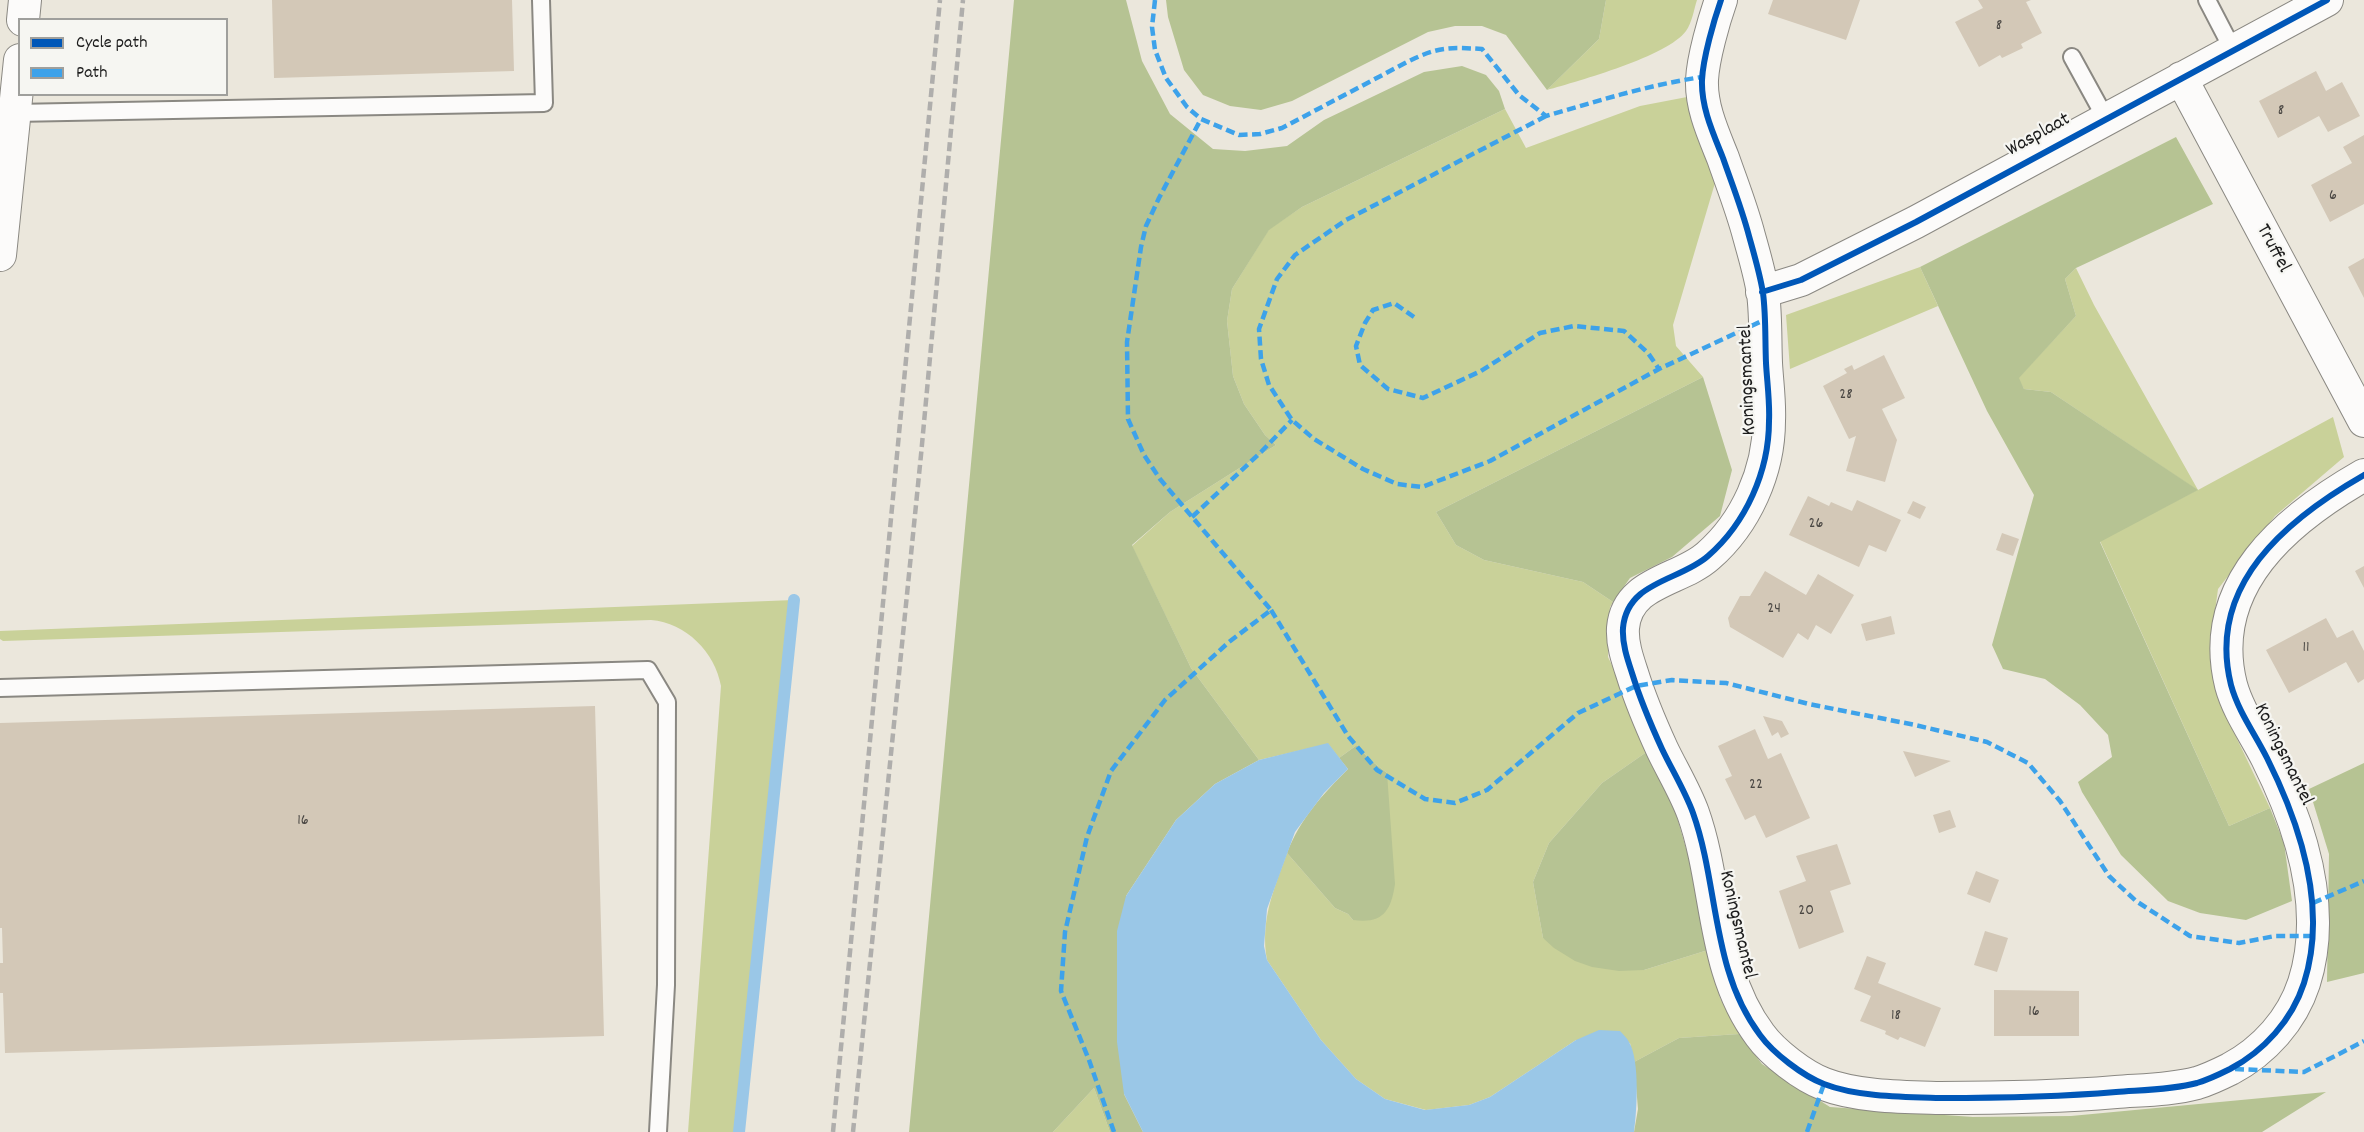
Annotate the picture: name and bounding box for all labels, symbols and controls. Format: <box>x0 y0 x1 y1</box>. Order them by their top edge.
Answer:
house number: 8 <box>1996 17 2002 37</box>
legend <box>18 18 228 96</box>
text: Cycle path <box>76 31 147 56</box>
text: Path <box>76 61 108 86</box>
house number: 8 <box>2278 102 2284 122</box>
street label: Wasplaat <box>2003 109 2075 163</box>
house number: 6 <box>2329 187 2337 207</box>
street label: Truffel <box>2249 221 2295 277</box>
street label: Koningsmantel <box>1735 324 1763 436</box>
house number: 28 <box>1839 386 1853 406</box>
house number: 26 <box>1809 515 1823 535</box>
house number: 24 <box>1767 600 1781 620</box>
house number: 11 <box>2302 639 2310 659</box>
street label: Koningsmantel <box>2247 700 2317 810</box>
house number: 22 <box>1749 776 1763 796</box>
house number: 16 <box>297 812 309 832</box>
street label: Koningsmantel <box>1712 868 1760 982</box>
house number: 20 <box>1798 902 1814 922</box>
house number: 16 <box>2028 1003 2040 1023</box>
house number: 18 <box>1891 1007 1901 1027</box>

